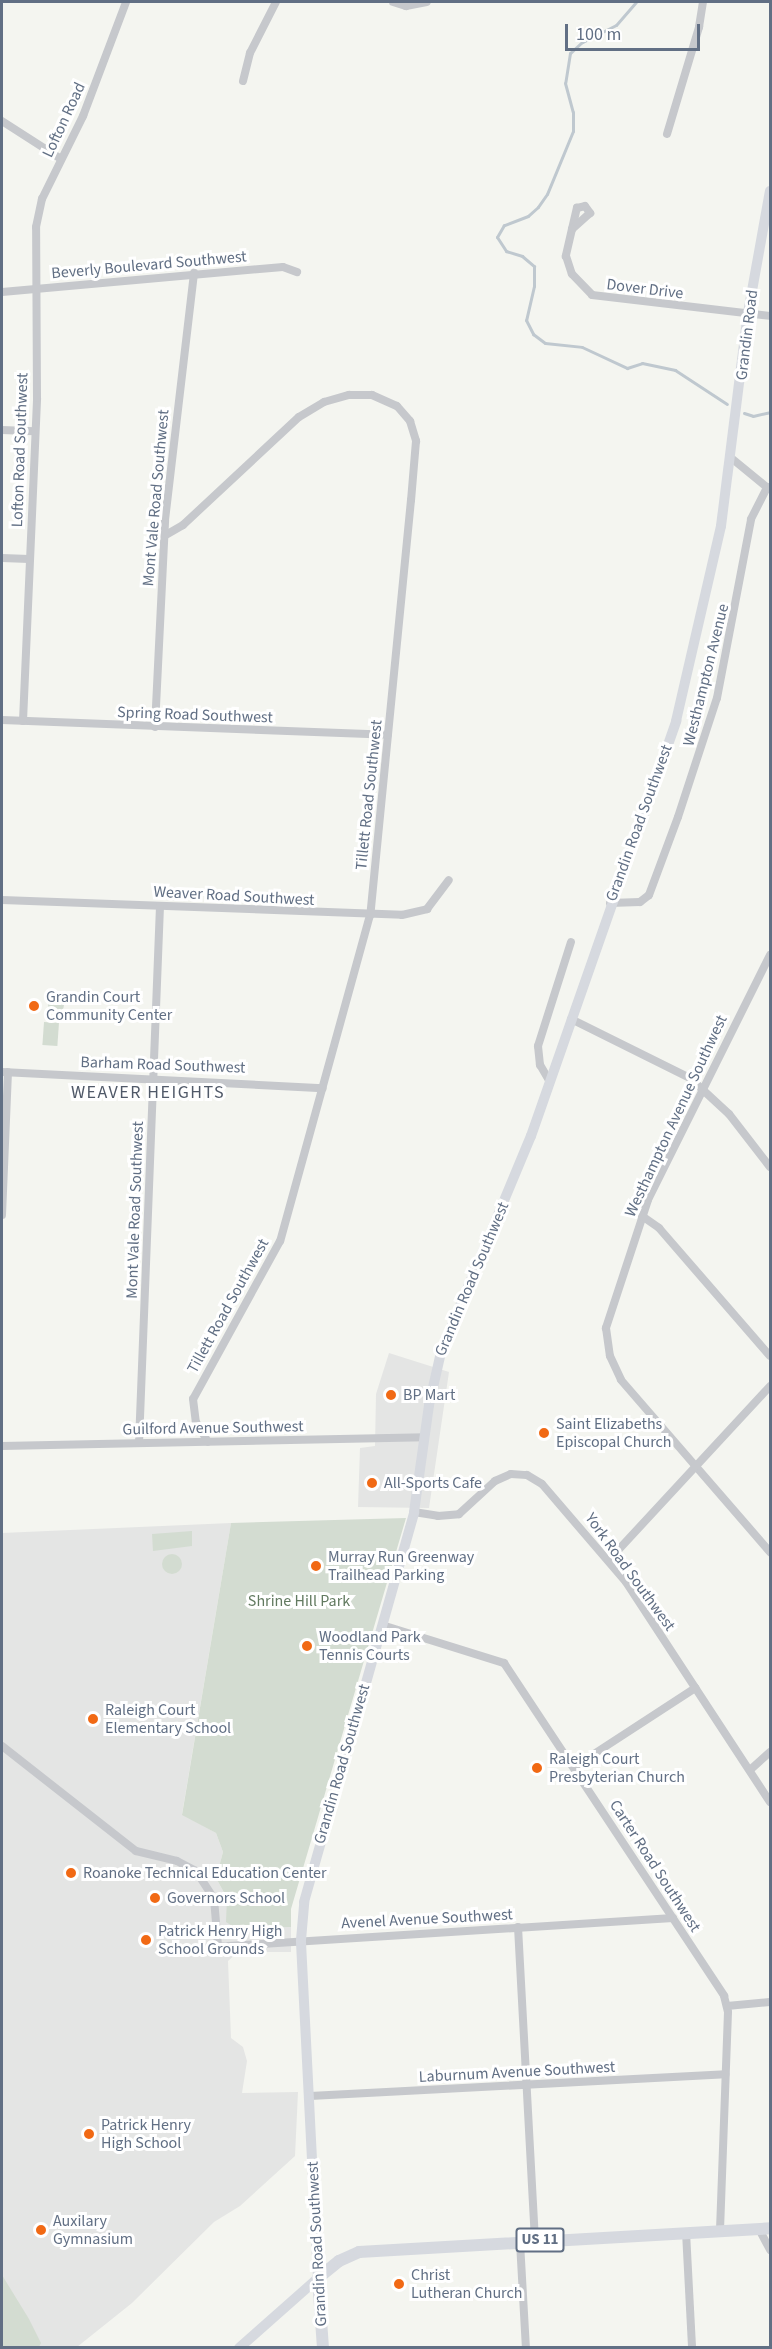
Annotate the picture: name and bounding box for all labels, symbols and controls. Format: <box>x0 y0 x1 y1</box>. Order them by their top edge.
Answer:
scale bar <box>568 12 703 50</box>
text: 100 m <box>576 22 621 47</box>
street label: Lofton Road <box>38 79 90 161</box>
street label: Beverly Boulevard Southwest <box>51 247 247 283</box>
street label: Dover Drive <box>606 275 684 303</box>
street label: Grandin Road <box>732 289 762 381</box>
street label: Lofton Road Southwest <box>8 372 32 528</box>
street label: Mont Vale Road Southwest <box>139 409 173 587</box>
street label: Westhampton Avenue <box>679 602 733 748</box>
street label: Spring Road Southwest <box>117 703 273 727</box>
street label: Tillett Road Southwest <box>352 719 386 871</box>
street label: Grandin Road Southwest <box>602 742 676 904</box>
street label: Weaver Road Southwest <box>153 882 315 910</box>
place label: Grandin Court Community Center <box>46 987 172 1025</box>
marker: Grandin Court Community Center <box>27 999 41 1013</box>
street label: Westhampton Avenue Southwest <box>621 1012 731 1220</box>
street label: Barham Road Southwest <box>80 1053 246 1077</box>
district label: WEAVER HEIGHTS <box>71 1082 225 1104</box>
street label: Mont Vale Road Southwest <box>122 1121 148 1299</box>
street label: Grandin Road Southwest <box>431 1199 513 1359</box>
street label: Tillett Road Southwest <box>183 1235 273 1377</box>
place label: BP Mart <box>403 1385 455 1405</box>
marker: BP Mart <box>384 1388 398 1402</box>
place label: Saint Elizabeths Episcopal Church <box>556 1414 672 1452</box>
street label: Guilford Avenue Southwest <box>122 1417 304 1439</box>
marker: Saint Elizabeths Episcopal Church <box>537 1426 551 1440</box>
place label: All-Sports Cafe <box>384 1473 482 1493</box>
marker: All-Sports Cafe <box>365 1476 379 1490</box>
street label: York Road Southwest <box>581 1509 679 1635</box>
place label: Murray Run Greenway Trailhead Parking <box>328 1547 474 1585</box>
marker: Murray Run Greenway Trailhead Parking <box>309 1559 323 1573</box>
park label: Shrine Hill Park <box>248 1591 350 1611</box>
place label: Woodland Park Tennis Courts <box>319 1627 421 1665</box>
marker: Woodland Park Tennis Courts <box>300 1639 314 1653</box>
street label: Grandin Road Southwest <box>310 1682 374 1846</box>
place label: Raleigh Court Elementary School <box>105 1700 231 1738</box>
marker: Raleigh Court Elementary School <box>86 1712 100 1726</box>
place label: Raleigh Court Presbyterian Church <box>549 1749 685 1787</box>
marker: Raleigh Court Presbyterian Church <box>530 1761 544 1775</box>
street label: Carter Road Southwest <box>605 1796 705 1936</box>
place label: Roanoke Technical Education Center <box>83 1863 327 1883</box>
marker: Roanoke Technical Education Center <box>64 1866 78 1880</box>
place label: Governors School <box>167 1888 285 1908</box>
marker: Governors School <box>148 1891 162 1905</box>
street label: Avenel Avenue Southwest <box>341 1905 513 1933</box>
place label: Patrick Henry High School Grounds <box>158 1921 282 1959</box>
marker: Patrick Henry High School Grounds <box>139 1933 153 1947</box>
street label: Laburnum Avenue Southwest <box>418 2057 616 2087</box>
place label: Patrick Henry High School <box>101 2115 191 2153</box>
marker: Patrick Henry High School <box>82 2127 96 2141</box>
street label: Grandin Road Southwest <box>303 2161 331 2327</box>
place label: Auxilary Gymnasium <box>53 2211 133 2249</box>
marker: Auxilary Gymnasium <box>34 2223 48 2237</box>
road number: US 11 <box>514 2228 566 2252</box>
place label: Christ Lutheran Church <box>411 2265 522 2303</box>
marker: Christ Lutheran Church <box>392 2277 406 2291</box>

